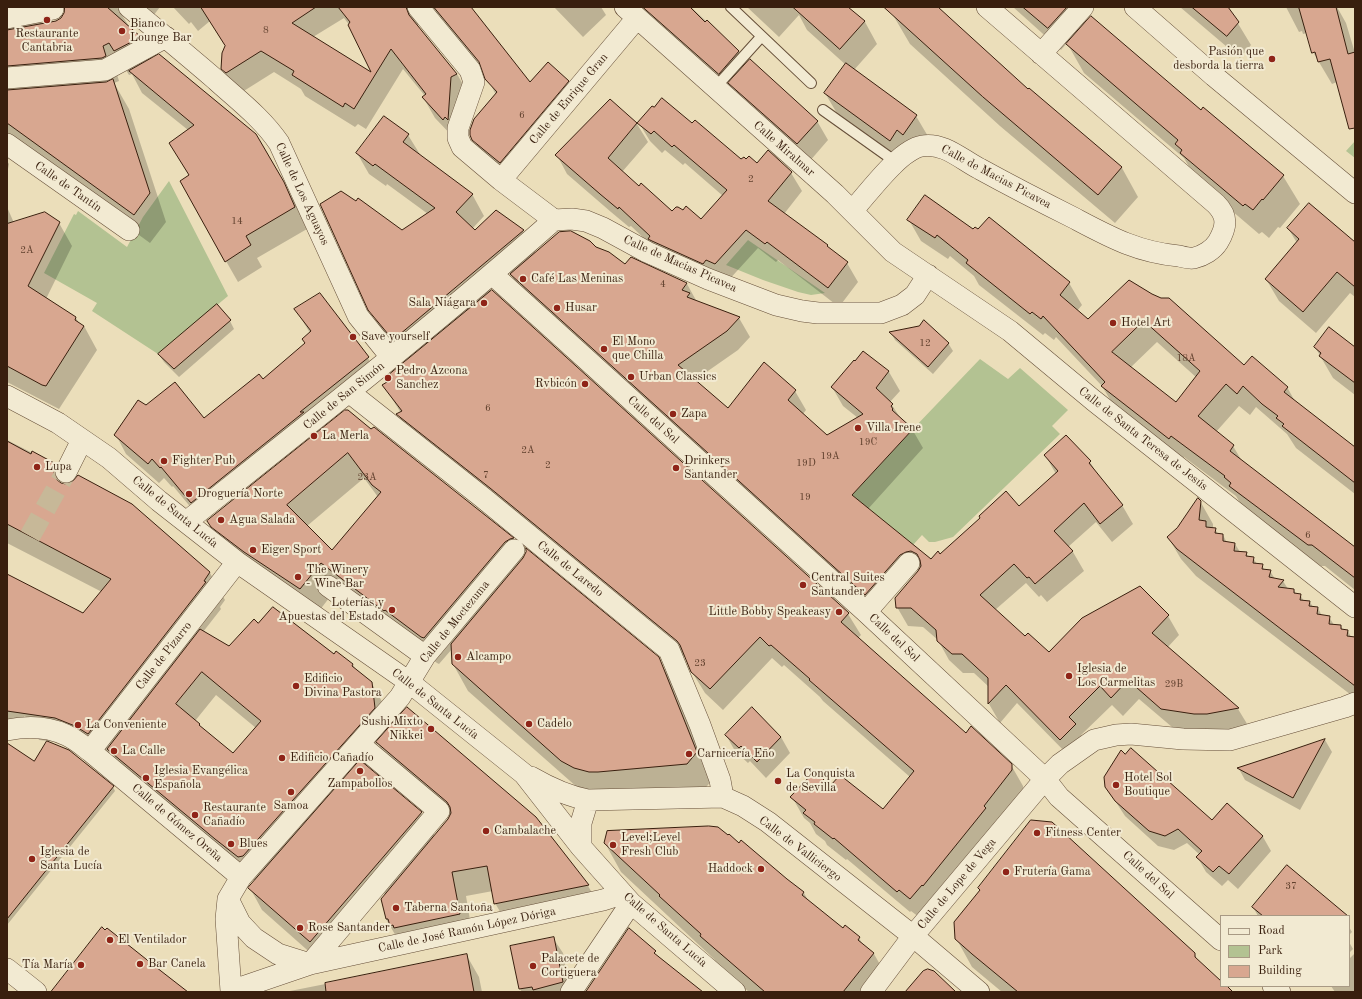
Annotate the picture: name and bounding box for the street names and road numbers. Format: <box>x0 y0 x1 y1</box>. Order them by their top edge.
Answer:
street label: Calle de Enrique Gran <box>527 50 611 148</box>
street label: Calle Miralmar <box>750 118 818 180</box>
street label: Calle de Los Aguayos <box>272 140 332 248</box>
street label: Calle de Macias Picavea <box>938 142 1054 212</box>
street label: Calle de Tantín <box>32 159 104 215</box>
street label: Calle de Macias Picavea <box>621 232 739 296</box>
street label: Calle de San Simón <box>300 359 388 433</box>
street label: Calle de Santa Teresa de Jesús <box>1076 384 1210 494</box>
street label: Calle del Sol <box>624 393 682 447</box>
street label: Calle de Santa Lucía <box>129 473 221 551</box>
street label: Calle de Laredo <box>534 538 606 600</box>
street label: Calle de Moctezuma <box>417 578 493 666</box>
street label: Calle del Sol <box>866 611 922 665</box>
street label: Calle de Pizarro <box>133 619 195 693</box>
street label: Calle de Santa Lucía <box>389 665 481 743</box>
street label: Calle de Gómez Oreña <box>129 781 225 865</box>
street label: Calle de Valliciergo <box>756 813 844 885</box>
street label: Calle de Lope de Vega <box>915 835 999 933</box>
street label: Calle del Sol <box>1119 848 1177 902</box>
street label: Calle de Santa Lucía <box>620 890 710 970</box>
street label: Calle de José Ramón López Dóriga <box>377 904 557 956</box>

